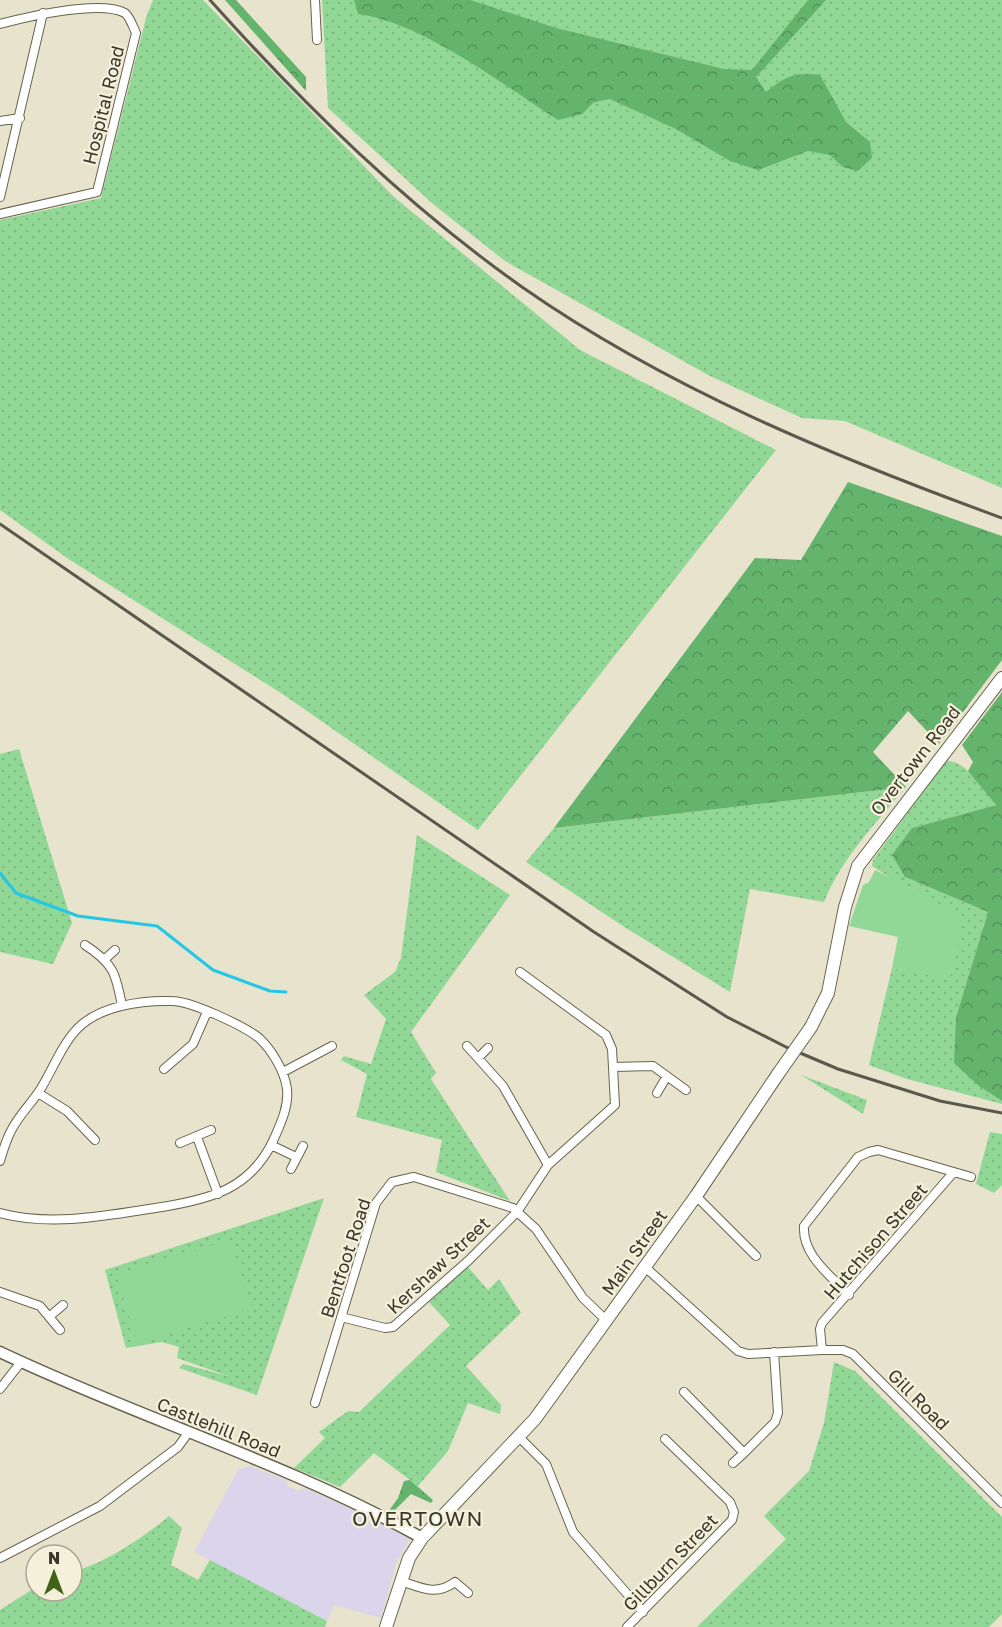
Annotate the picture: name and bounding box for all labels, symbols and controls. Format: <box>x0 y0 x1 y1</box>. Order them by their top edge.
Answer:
street label: Hospital Road <box>78 43 128 167</box>
street label: Overtown Road <box>865 701 965 819</box>
street label: Hutchison Street <box>819 1178 931 1304</box>
street label: Bentfoot Road <box>315 1195 375 1321</box>
street label: Main Street <box>597 1205 671 1299</box>
street label: Kershaw Street <box>382 1212 494 1318</box>
street label: Gill Road <box>884 1364 954 1434</box>
street label: Castlehill Road <box>154 1392 284 1462</box>
district label: OVERTOWN <box>352 1505 484 1531</box>
street label: Gillburn Street <box>618 1509 722 1615</box>
north arrow <box>24 1543 84 1603</box>
text: N <box>48 1548 60 1568</box>

